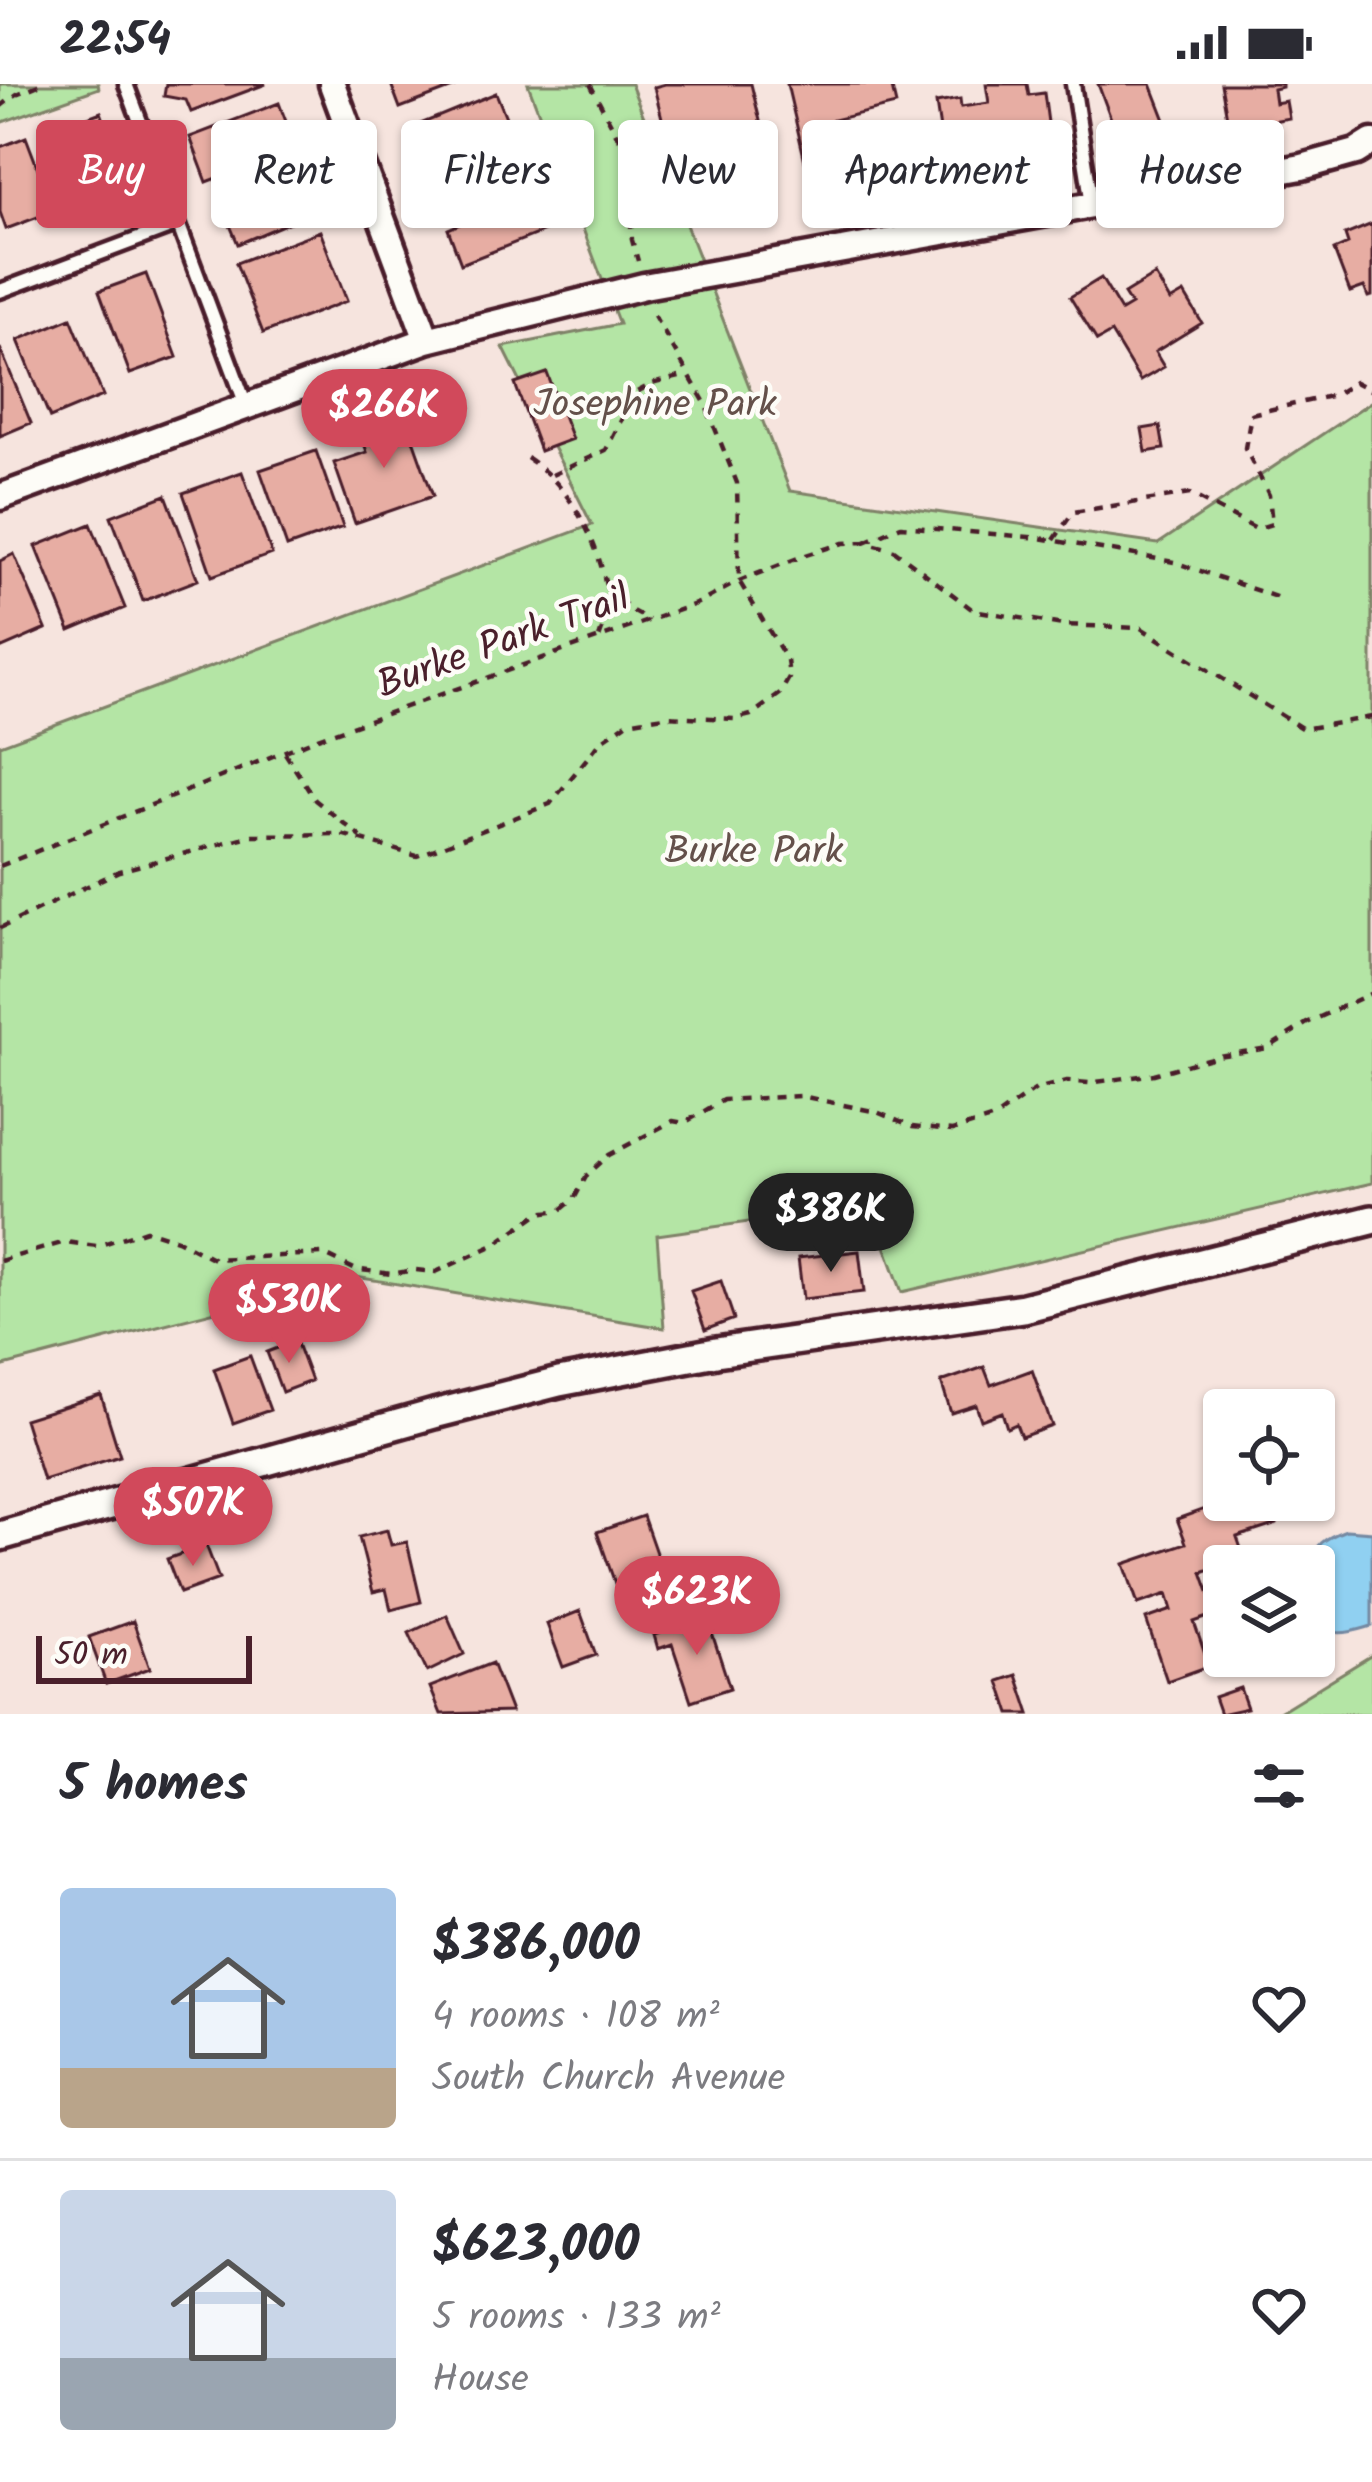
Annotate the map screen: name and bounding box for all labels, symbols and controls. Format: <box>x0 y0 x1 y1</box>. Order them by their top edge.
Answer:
text: 22:54 <box>60 6 171 78</box>
chip: Buy <box>36 120 187 228</box>
chip: Rent <box>211 120 377 228</box>
chip: Filters <box>401 120 594 228</box>
chip: New <box>618 120 778 228</box>
chip: Apartment <box>802 120 1072 228</box>
chip: House <box>1096 120 1284 228</box>
pin: $266K <box>300 369 468 471</box>
park label: Josephine Park <box>533 375 777 437</box>
text: $266K <box>328 377 440 439</box>
street label: Burke Park Trail <box>369 569 639 717</box>
park label: Burke Park <box>665 822 844 884</box>
pin: $386K <box>747 1173 915 1275</box>
text: $386K <box>775 1181 887 1243</box>
pin: $530K <box>205 1264 373 1366</box>
text: $530K <box>235 1272 343 1334</box>
map controls <box>1203 1389 1335 1677</box>
button: locate <box>1203 1389 1335 1521</box>
pin: $507K <box>109 1467 277 1569</box>
text: $507K <box>141 1475 245 1537</box>
button: layers <box>1203 1545 1335 1677</box>
pin: $623K <box>613 1556 781 1658</box>
text: $623K <box>641 1564 753 1626</box>
scale bar <box>36 1630 252 1683</box>
text: 50 m <box>54 1630 128 1683</box>
text: 5 homes <box>60 1746 248 1827</box>
icon: filters <box>1246 1753 1312 1819</box>
text: $386,000 <box>432 1906 640 1987</box>
icon: home <box>156 1936 300 2080</box>
icon: heart <box>1246 1975 1312 2041</box>
text: 4 rooms · 108 m² <box>432 1987 719 2049</box>
text: South Church Avenue <box>432 2049 785 2111</box>
text: $623,000 <box>432 2207 639 2288</box>
icon: home <box>156 2238 300 2382</box>
icon: heart <box>1246 2277 1312 2343</box>
text: 5 rooms · 133 m² <box>432 2288 720 2350</box>
text: House <box>432 2350 529 2412</box>

